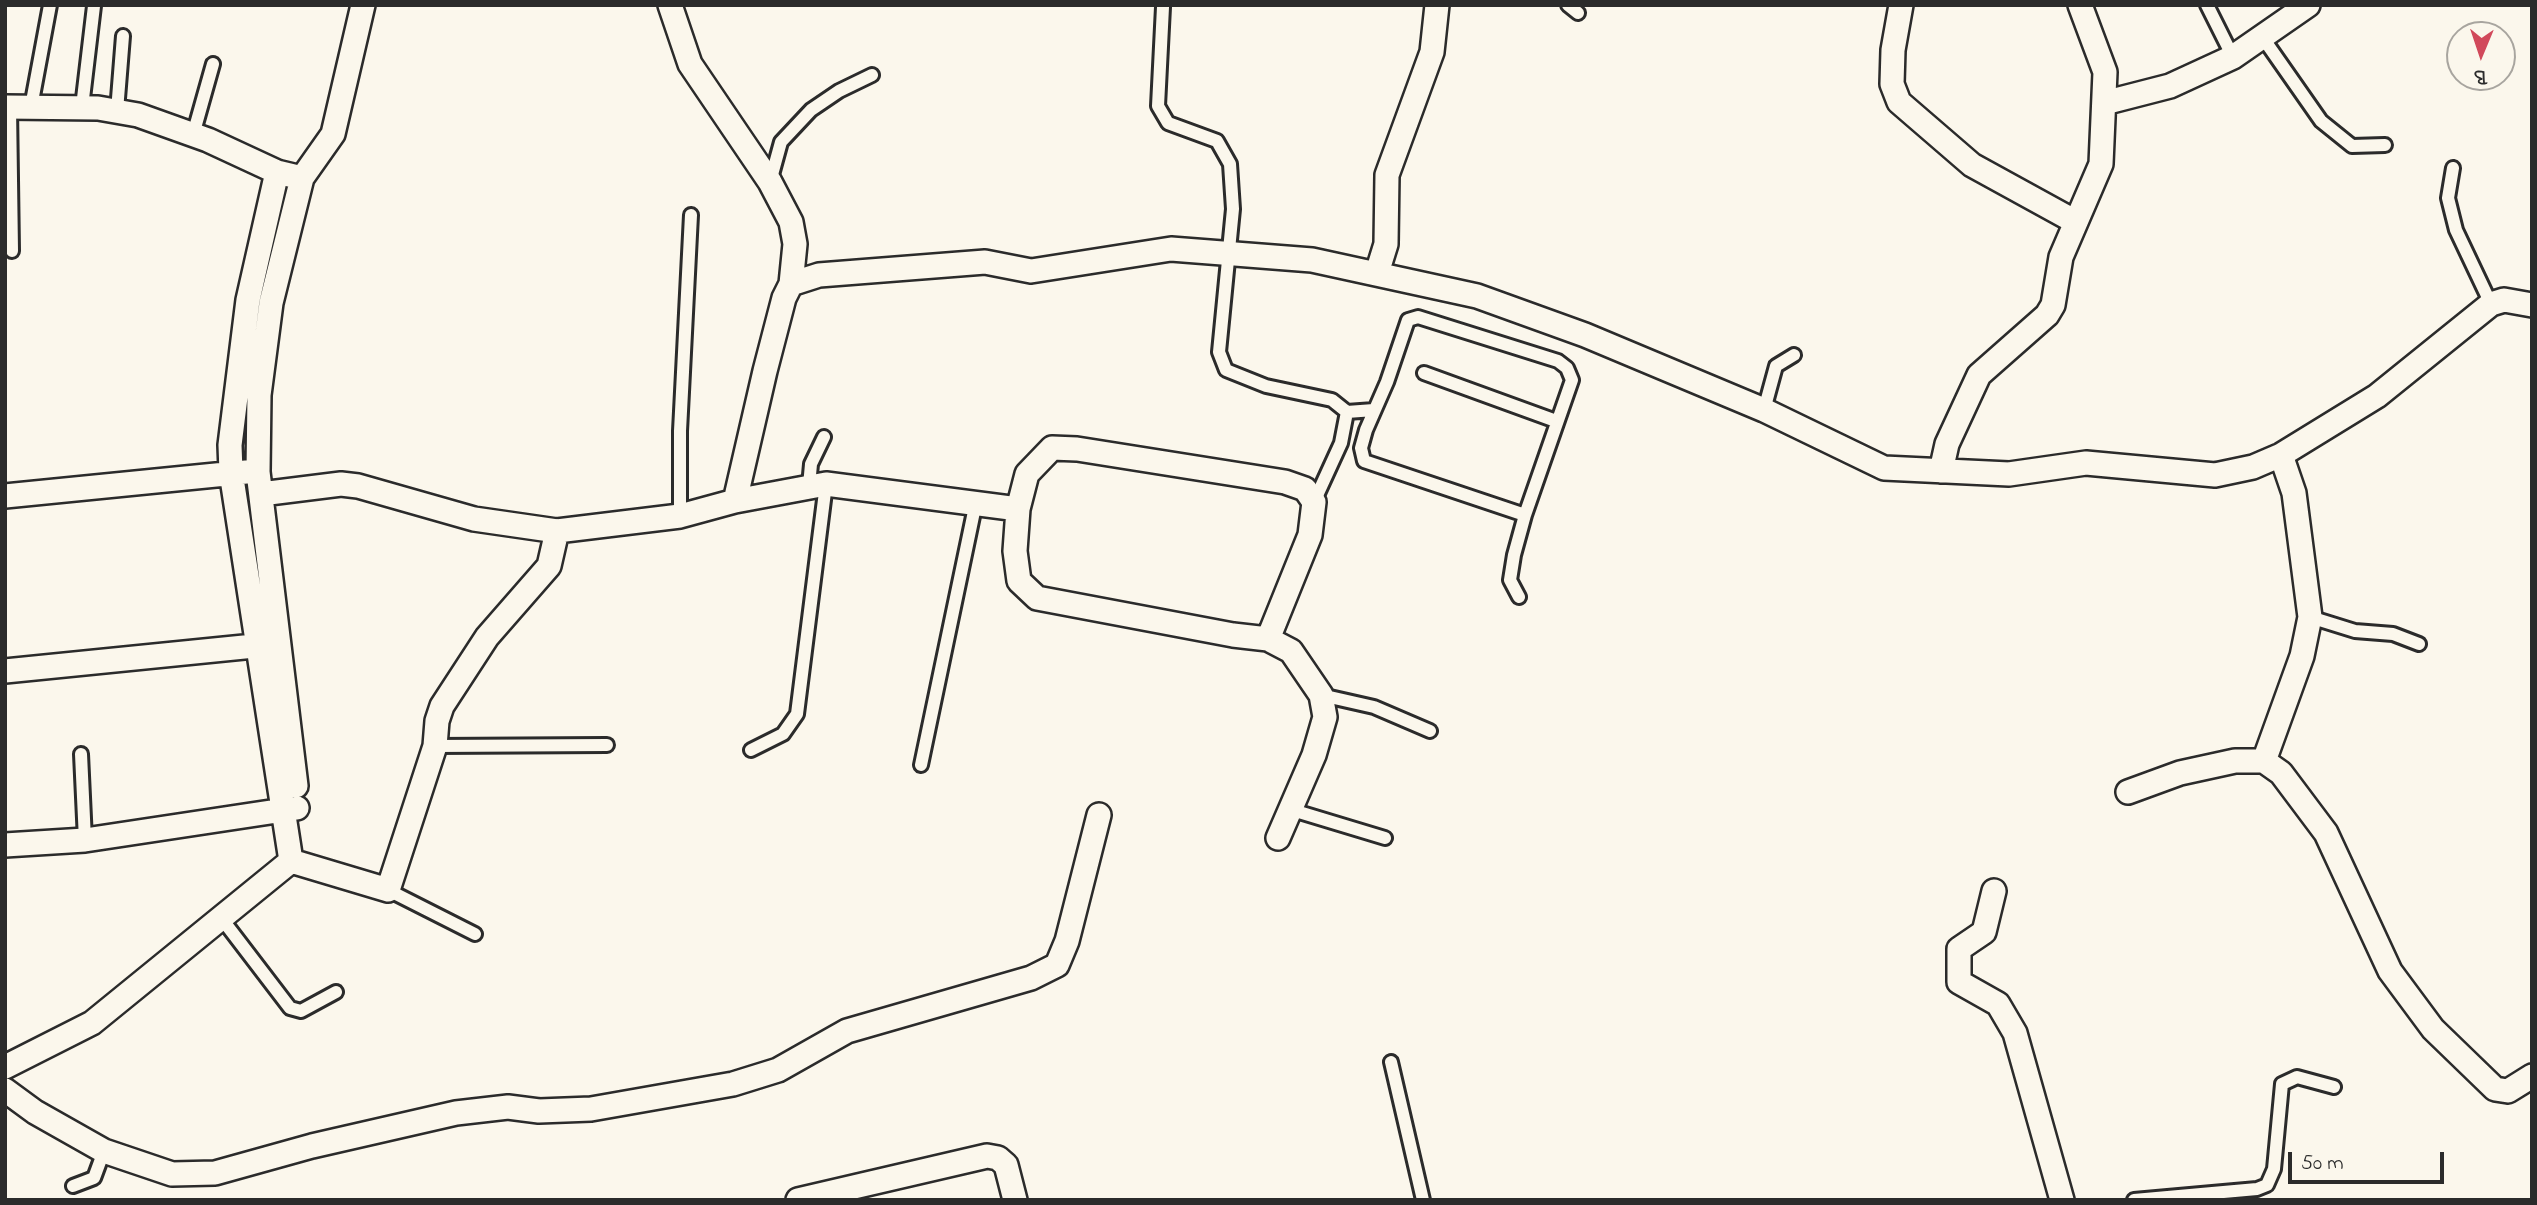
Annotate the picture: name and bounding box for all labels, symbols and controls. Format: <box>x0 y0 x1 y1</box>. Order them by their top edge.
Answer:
north arrow <box>2446 21 2516 91</box>
text: B <box>2473 62 2487 89</box>
scale bar <box>2292 1138 2448 1182</box>
text: 50 m <box>2301 1149 2344 1179</box>

